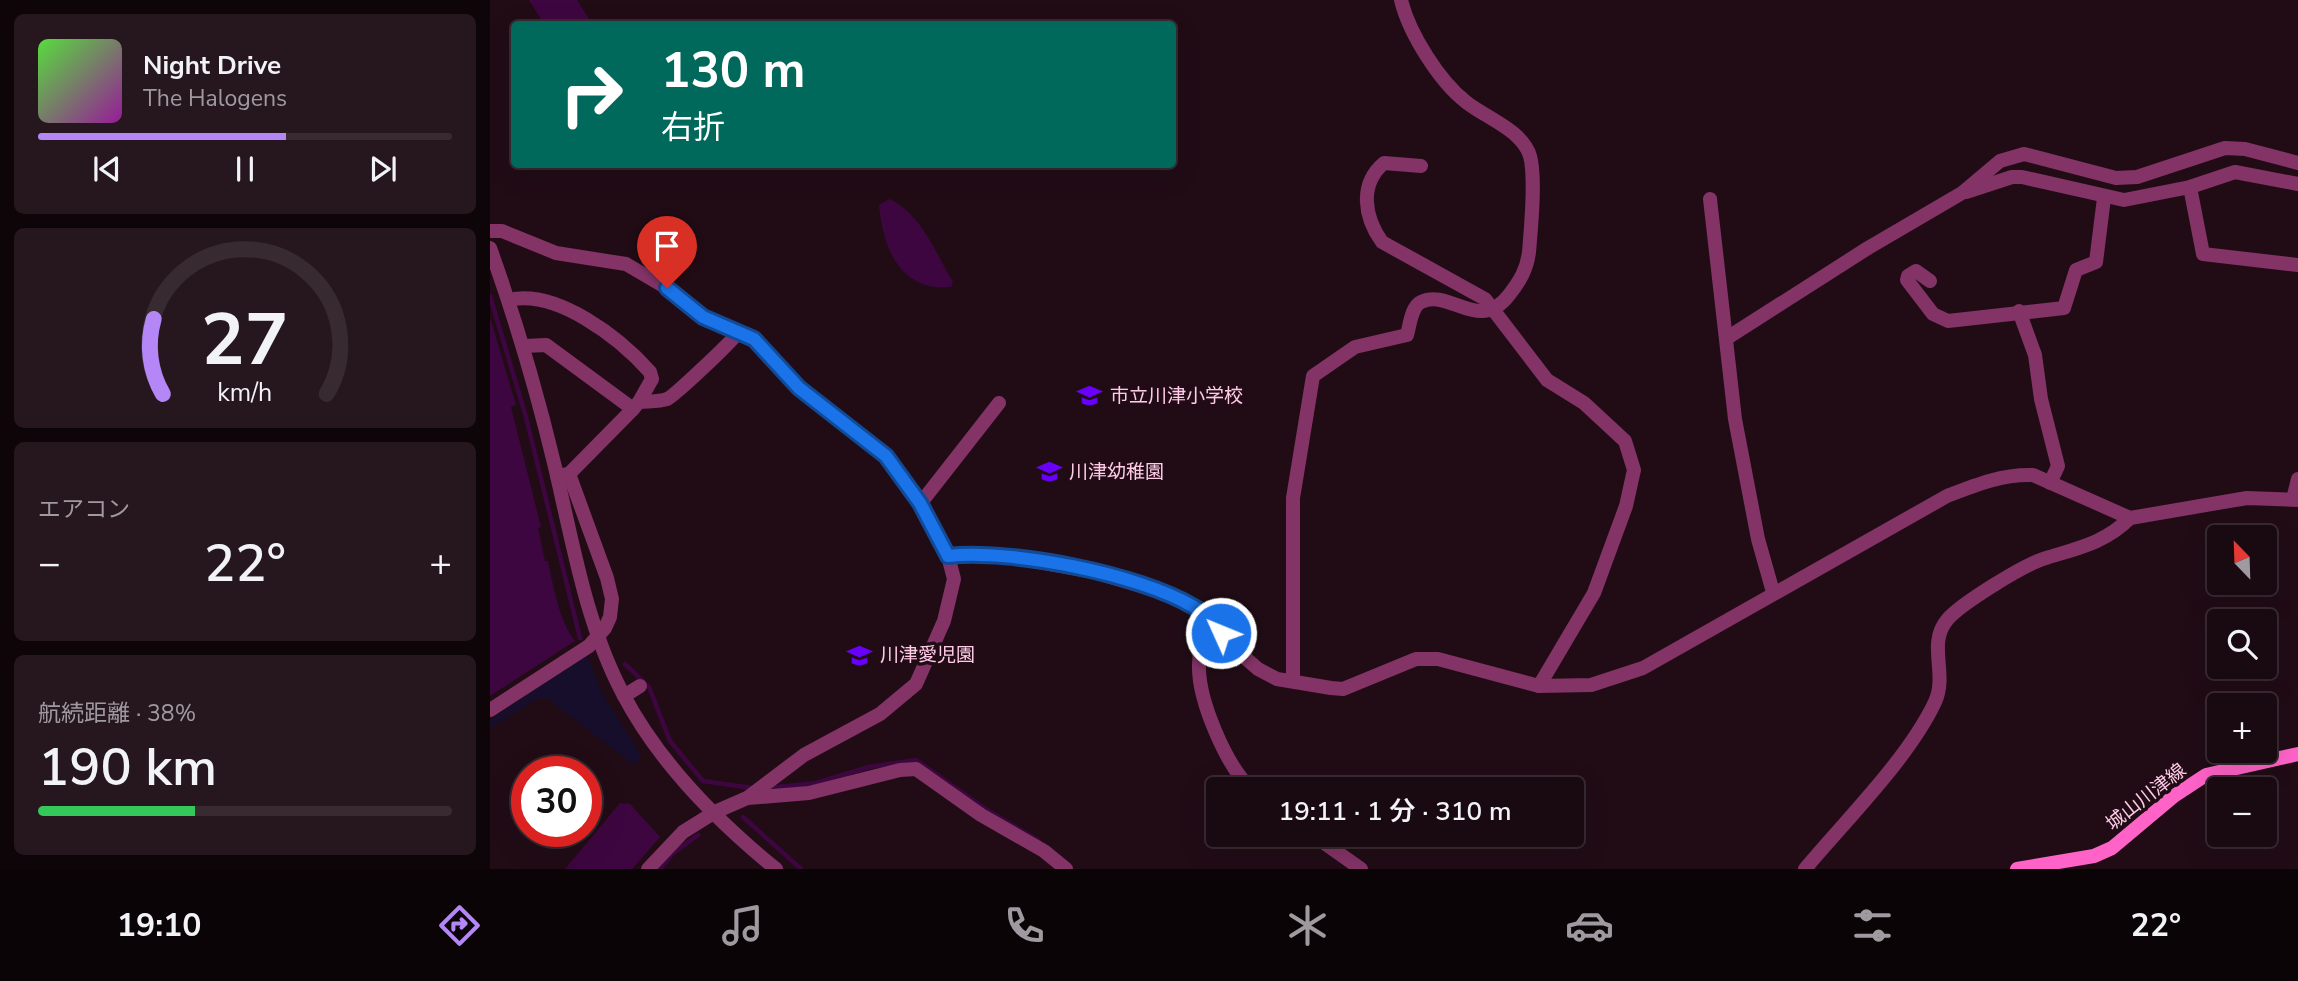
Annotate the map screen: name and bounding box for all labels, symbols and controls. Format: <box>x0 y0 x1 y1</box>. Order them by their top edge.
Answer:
text: 130 m <box>661 37 805 104</box>
text: Night Drive <box>143 48 281 83</box>
icon: right <box>546 49 637 140</box>
text: The Halogens <box>143 83 287 114</box>
text: 右折 <box>661 106 725 149</box>
icon: previous <box>88 150 126 188</box>
icon: pause <box>226 150 264 188</box>
icon: next <box>364 150 402 188</box>
pin <box>637 216 697 288</box>
icon: arrive <box>648 227 686 265</box>
text: 27 <box>201 290 289 390</box>
text: km/h <box>217 375 273 409</box>
school or university icon: 市立川津小学校 <box>1076 382 1104 410</box>
place label: 市立川津小学校 <box>1110 383 1243 409</box>
school or university icon: 川津幼稚園 <box>1035 458 1063 486</box>
place label: 川津幼稚園 <box>1069 459 1164 485</box>
text: エアコン <box>38 494 130 525</box>
north arrow <box>2207 525 2277 595</box>
map controls <box>2207 525 2277 847</box>
text: 22° <box>204 528 286 599</box>
text: − <box>38 538 61 589</box>
text: + <box>429 538 452 589</box>
position arrow <box>1184 596 1258 670</box>
button: search <box>2207 609 2277 679</box>
school or university icon: 川津愛児園 <box>846 641 874 669</box>
place label: 川津愛児園 <box>880 642 975 668</box>
button: + <box>2207 693 2277 763</box>
text: 航続距離 · 38% <box>38 698 196 729</box>
text: 190 km <box>38 732 217 803</box>
speed limit sign: 30 <box>511 756 602 847</box>
street label: 城山川津線 <box>2101 758 2191 836</box>
button: − <box>2207 777 2277 847</box>
text: 19:11 · 1 分 · 310 m <box>1279 794 1511 829</box>
icon: directions <box>435 901 484 950</box>
icon: music <box>718 901 767 950</box>
icon: phone <box>1000 901 1049 950</box>
icon: climate <box>1283 901 1332 950</box>
icon: car <box>1565 901 1614 950</box>
icon: filters <box>1848 901 1897 950</box>
text: 19:10 <box>117 904 202 947</box>
text: 22° <box>2131 904 2181 947</box>

